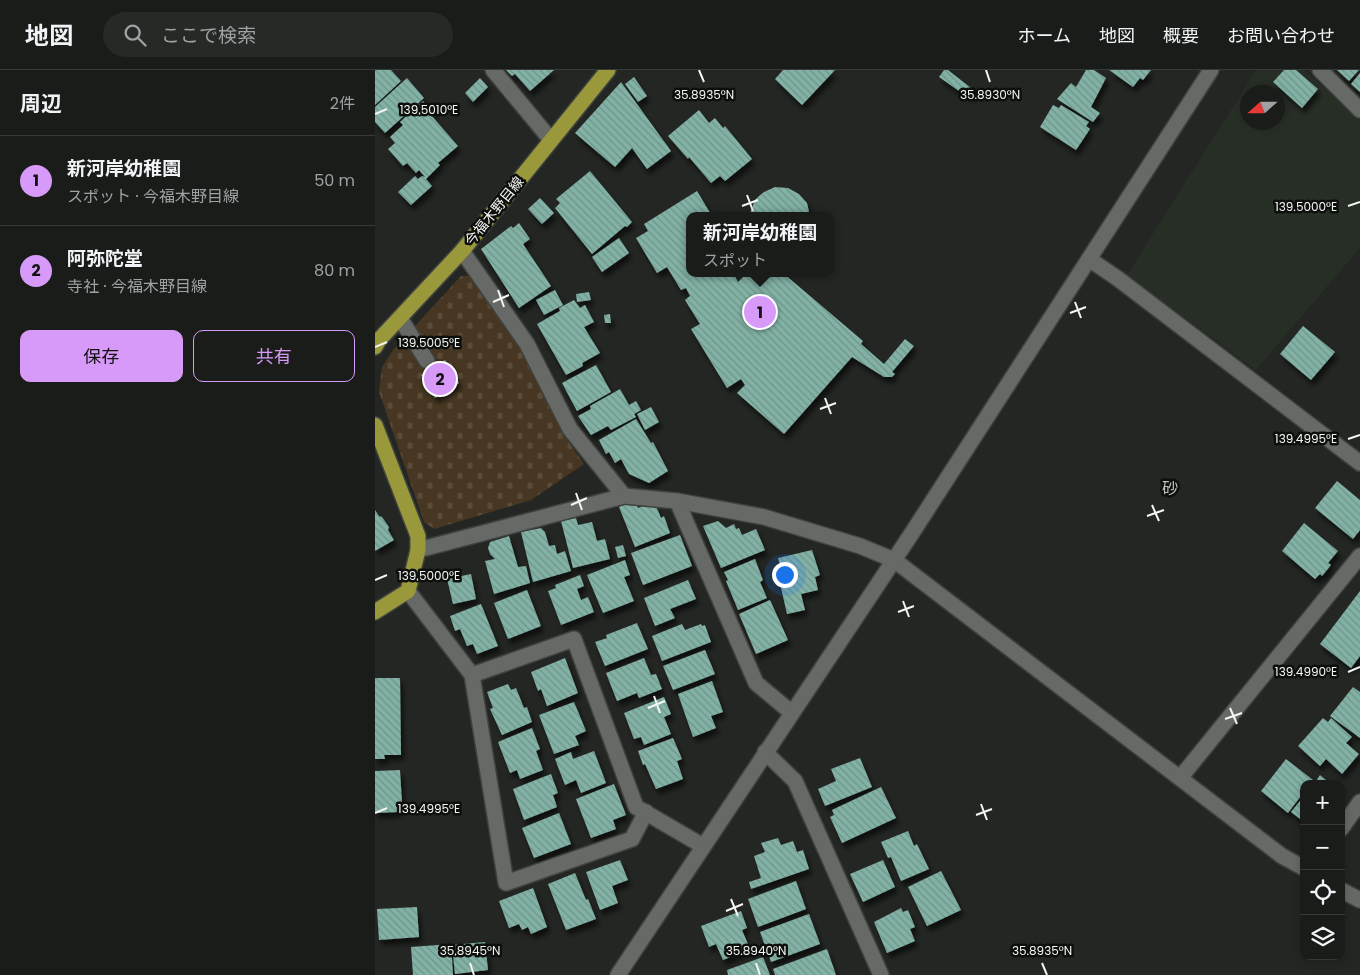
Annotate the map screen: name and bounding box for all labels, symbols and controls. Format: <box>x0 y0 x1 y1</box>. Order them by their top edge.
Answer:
search box <box>103 12 453 57</box>
text: 地図 <box>25 19 73 52</box>
icon: search <box>121 21 149 49</box>
text: ここで検索 <box>161 22 256 49</box>
text: ホーム <box>1018 23 1071 48</box>
text: 地図 <box>1099 23 1135 48</box>
text: 概要 <box>1163 23 1199 48</box>
text: お問い合わせ <box>1227 23 1335 48</box>
north arrow <box>1240 85 1285 130</box>
text: 35.8935°N <box>674 86 734 103</box>
text: 35.8930°N <box>960 86 1020 103</box>
text: 周辺 <box>20 89 62 118</box>
text: 2件 <box>330 92 355 115</box>
text: 139.5010°E <box>400 101 458 118</box>
text: 新河岸幼稚園 <box>67 155 181 182</box>
text: 1 <box>33 169 39 192</box>
text: 50 m <box>314 169 355 192</box>
street label: 今福木野目線 <box>460 172 528 250</box>
text: スポット · 今福木野目線 <box>67 185 239 208</box>
text: 139.5000°E <box>1275 198 1337 215</box>
popup <box>686 212 834 277</box>
text: 新河岸幼稚園 <box>703 219 817 246</box>
text: 阿弥陀堂 <box>67 245 143 272</box>
text: スポット <box>703 249 767 272</box>
text: 2 <box>31 259 41 282</box>
text: 80 m <box>314 259 355 282</box>
text: 寺社 · 今福木野目線 <box>67 275 207 298</box>
pin: 1 <box>744 293 776 331</box>
button: 保存 <box>20 330 183 382</box>
button: 共有 <box>193 330 355 382</box>
text: 139.5005°E <box>398 334 460 351</box>
pin: 2 <box>424 360 456 398</box>
text: 139.4995°E <box>1275 430 1337 447</box>
district label: 砂 <box>1162 477 1178 500</box>
your location <box>772 562 798 588</box>
text: 139.5000°E <box>398 567 460 584</box>
text: 139.4990°E <box>1275 663 1337 680</box>
map controls <box>1300 780 1345 960</box>
button: + <box>1300 780 1345 825</box>
text: 139.4995°E <box>398 800 460 817</box>
button: − <box>1300 825 1345 870</box>
button: locate <box>1300 870 1345 915</box>
button: layers <box>1300 915 1345 960</box>
text: 35.8945°N <box>440 942 500 959</box>
text: 35.8940°N <box>726 942 786 959</box>
text: 35.8935°N <box>1012 942 1072 959</box>

